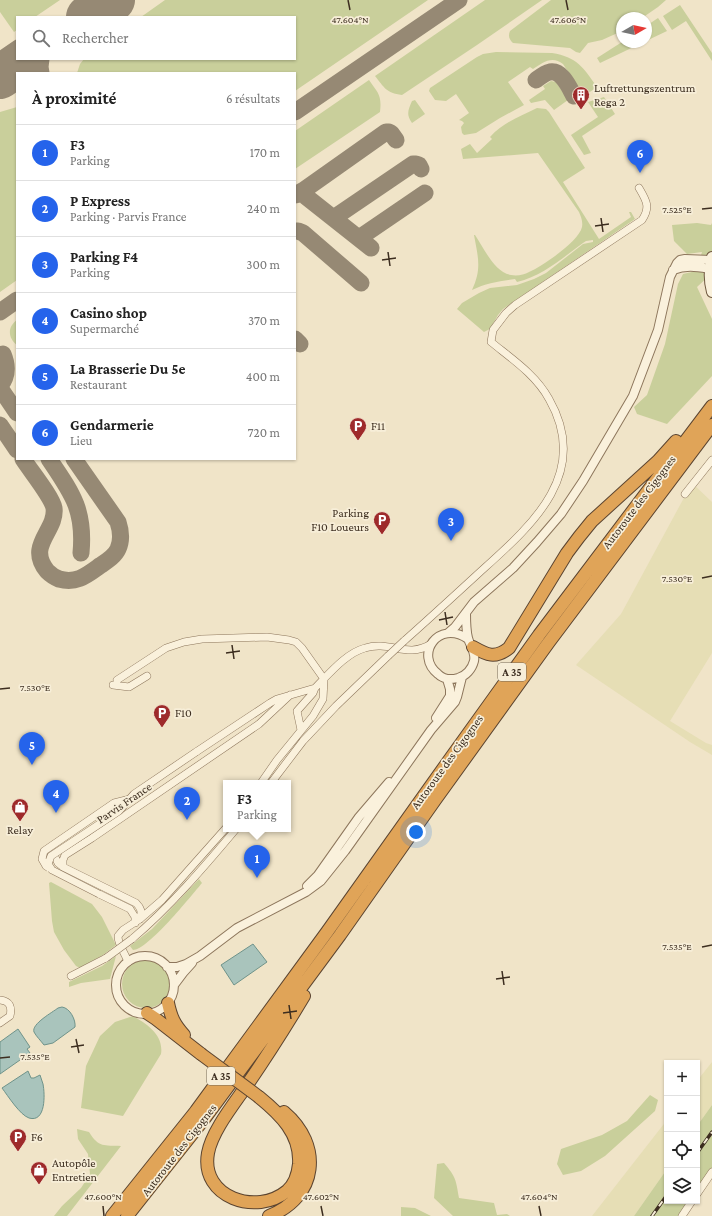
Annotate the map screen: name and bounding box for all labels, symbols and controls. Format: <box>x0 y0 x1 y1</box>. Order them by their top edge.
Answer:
north arrow <box>616 12 652 48</box>
text: 47.604°N <box>331 14 369 25</box>
text: 47.606°N <box>550 14 587 25</box>
search box <box>16 16 296 60</box>
icon: search <box>30 27 52 49</box>
text: Rechercher <box>62 30 129 46</box>
place label: Luftrettungszentrum Rega 2 <box>594 81 696 109</box>
building icon: Luftrettungszentrum Rega 2 <box>571 85 591 110</box>
text: À proximité <box>32 89 116 108</box>
text: 6 résultats <box>226 91 280 106</box>
text: F3 <box>70 137 85 153</box>
pin: 6 <box>627 140 653 173</box>
text: 1 <box>43 145 47 160</box>
text: 170 m <box>250 145 280 160</box>
text: Parking <box>70 153 110 168</box>
text: P Express <box>70 193 130 209</box>
text: 2 <box>42 201 48 216</box>
text: 240 m <box>247 201 280 216</box>
text: 7.525°E <box>662 204 692 215</box>
text: Parking · Parvis France <box>70 209 186 224</box>
text: Parking F4 <box>70 249 138 265</box>
text: 3 <box>42 257 48 272</box>
text: 300 m <box>246 257 280 272</box>
text: Parking <box>70 265 110 280</box>
text: Casino shop <box>70 305 147 321</box>
text: 4 <box>41 313 49 328</box>
text: 370 m <box>248 313 280 328</box>
text: Supermarché <box>70 321 139 336</box>
text: La Brasserie Du 5e <box>70 361 186 377</box>
text: 5 <box>42 369 48 384</box>
text: 400 m <box>246 369 280 384</box>
text: Restaurant <box>70 377 127 392</box>
parking icon: F11 <box>348 416 368 441</box>
text: Gendarmerie <box>70 417 154 433</box>
place label: F11 <box>371 419 385 433</box>
text: 6 <box>41 425 49 440</box>
text: 720 m <box>248 425 280 440</box>
text: Lieu <box>70 433 93 448</box>
street label: Autoroute des Cigognes <box>599 452 679 551</box>
place label: Parking F10 Loueurs <box>311 506 369 534</box>
pin: 3 <box>438 508 464 541</box>
parking icon: Parking F10 Loueurs <box>372 510 392 535</box>
text: 7.530°E <box>662 573 693 584</box>
road number: A 35 <box>498 663 526 681</box>
text: 7.530°E <box>20 682 51 693</box>
parking icon: F10 <box>152 703 172 728</box>
place label: F10 <box>175 706 192 720</box>
street label: Autoroute des Cigognes <box>408 712 486 812</box>
pin: 5 <box>19 732 45 765</box>
street label: Parvis France <box>94 779 154 827</box>
pin: 4 <box>43 780 69 813</box>
popup <box>223 780 291 832</box>
pin: 2 <box>174 787 200 820</box>
text: F3 <box>237 791 252 807</box>
shop icon: Relay <box>10 797 30 822</box>
text: Parking <box>237 807 277 822</box>
your location <box>406 822 426 842</box>
place label: Relay <box>7 823 33 837</box>
pin: 1 <box>244 845 270 878</box>
text: 7.535°E <box>662 941 692 952</box>
text: 7.535°E <box>20 1051 50 1062</box>
map controls <box>664 1060 700 1204</box>
button: + <box>664 1060 700 1096</box>
road number: A 35 <box>207 1067 235 1085</box>
button: − <box>664 1096 700 1132</box>
street label: Autoroute des Cigognes <box>139 1101 220 1199</box>
parking icon: F6 <box>8 1127 28 1152</box>
place label: F6 <box>31 1130 43 1144</box>
button: locate <box>664 1132 700 1168</box>
place label: Autopôle Entretien <box>52 1156 98 1184</box>
shop icon: Autopôle Entretien <box>29 1160 49 1185</box>
button: layers <box>664 1168 700 1204</box>
text: 47.600°N <box>84 1191 122 1202</box>
text: 47.602°N <box>303 1191 340 1202</box>
text: 47.604°N <box>520 1191 558 1202</box>

